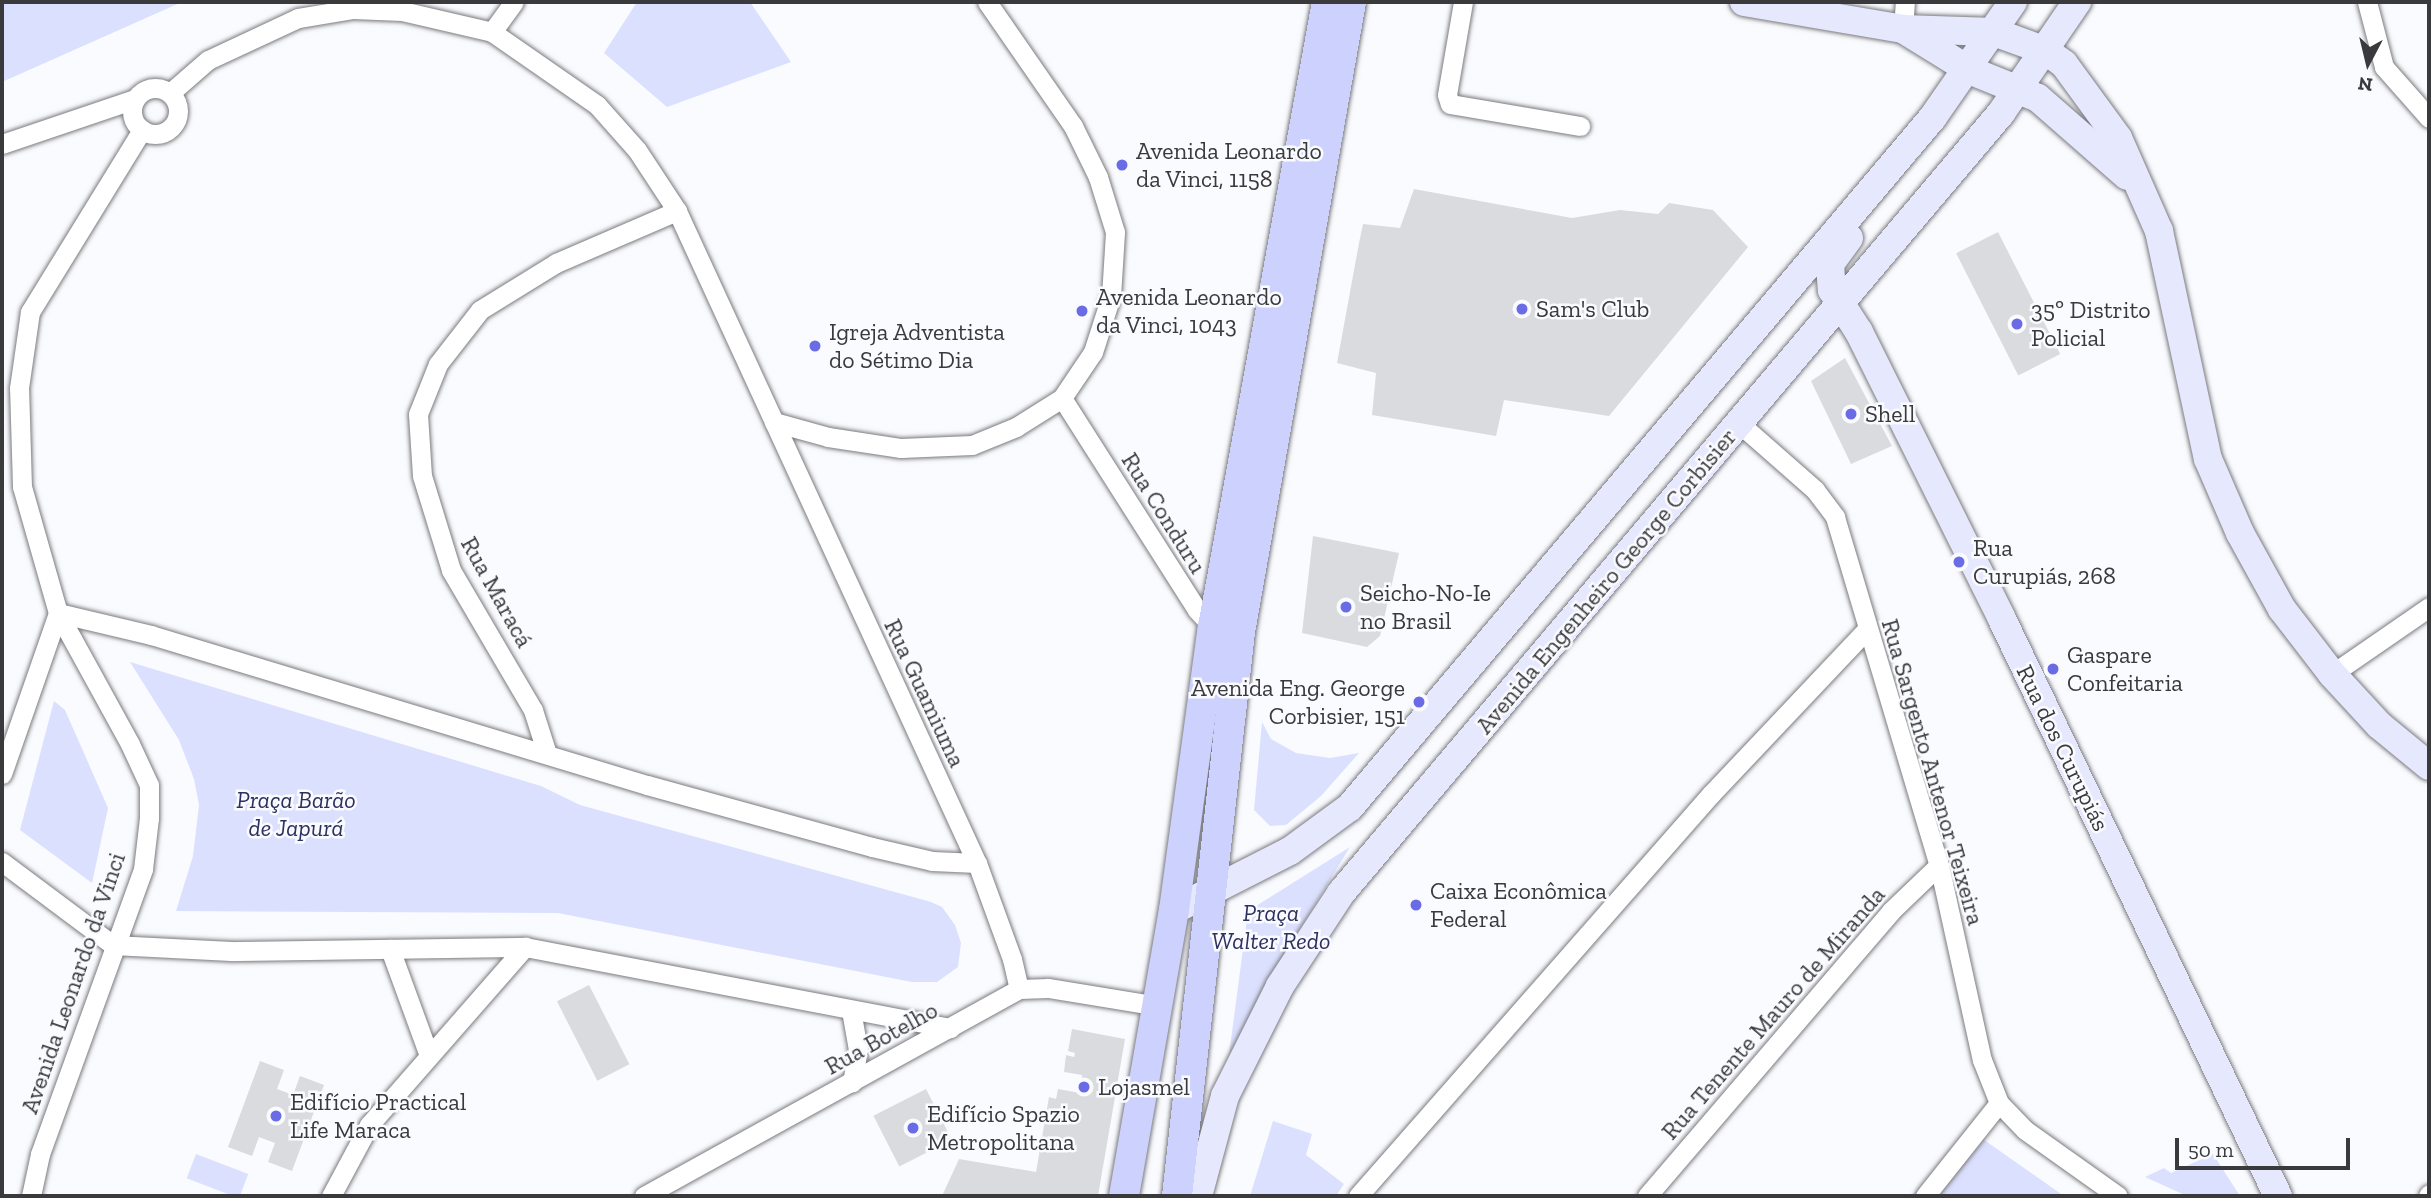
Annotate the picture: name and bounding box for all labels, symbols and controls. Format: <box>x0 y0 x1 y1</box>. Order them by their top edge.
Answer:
north arrow <box>2333 28 2403 98</box>
text: N <box>2357 72 2374 97</box>
place label: Avenida Leonardo da Vinci, 1158 <box>1136 137 1322 193</box>
marker: Avenida Leonardo da Vinci, 1158 <box>1114 157 1130 173</box>
place label: Avenida Leonardo da Vinci, 1043 <box>1096 283 1282 339</box>
place label: Sam's Club <box>1536 295 1649 323</box>
place label: 35º Distrito Policial <box>2031 296 2151 352</box>
marker: Sam's Club <box>1514 301 1530 317</box>
marker: Avenida Leonardo da Vinci, 1043 <box>1074 303 1090 319</box>
marker: 35º Distrito Policial <box>2009 316 2025 332</box>
place label: Igreja Adventista do Sétimo Dia <box>829 318 1005 374</box>
marker: Igreja Adventista do Sétimo Dia <box>807 338 823 354</box>
place label: Shell <box>1865 400 1915 428</box>
marker: Shell <box>1843 406 1859 422</box>
street label: Avenida Engenheiro George Corbisier <box>1470 422 1742 740</box>
street label: Rua Conduru <box>1115 447 1213 579</box>
street label: Rua Maracá <box>455 532 539 652</box>
place label: Rua Curupiás, 268 <box>1973 534 2116 590</box>
marker: Rua Curupiás, 268 <box>1951 554 1967 570</box>
place label: Seicho-No-Ie no Brasil <box>1360 579 1491 635</box>
marker: Seicho-No-Ie no Brasil <box>1338 599 1354 615</box>
street label: Rua Guamiuma <box>878 614 972 772</box>
street label: Rua Sargento Antenor Teixeira <box>1875 615 1991 929</box>
place label: Gaspare Confeitaria <box>2067 641 2183 697</box>
street label: Rua dos Curupiás <box>2010 660 2116 836</box>
marker: Gaspare Confeitaria <box>2045 661 2061 677</box>
place label: Avenida Eng. George Corbisier, 151 <box>1191 674 1405 730</box>
marker: Avenida Eng. George Corbisier, 151 <box>1411 694 1427 710</box>
park label: Praça Barão de Japurá <box>236 786 356 842</box>
street label: Avenida Leonardo da Vinci <box>15 848 131 1118</box>
place label: Caixa Econômica Federal <box>1430 877 1607 933</box>
street label: Rua Tenente Mauro de Miranda <box>1655 880 1891 1146</box>
marker: Caixa Econômica Federal <box>1408 897 1424 913</box>
park label: Praça Walter Redo <box>1211 899 1331 955</box>
street label: Rua Botelho <box>820 995 942 1081</box>
place label: Lojasmel <box>1098 1073 1190 1101</box>
marker: Lojasmel <box>1076 1079 1092 1095</box>
place label: Edifício Practical Life Maraca <box>290 1088 466 1144</box>
place label: Edifício Spazio Metropolitana <box>927 1100 1080 1156</box>
marker: Edifício Practical Life Maraca <box>268 1108 284 1124</box>
marker: Edifício Spazio Metropolitana <box>905 1120 921 1136</box>
scale bar <box>2179 1124 2354 1168</box>
text: 50 m <box>2188 1137 2234 1162</box>

